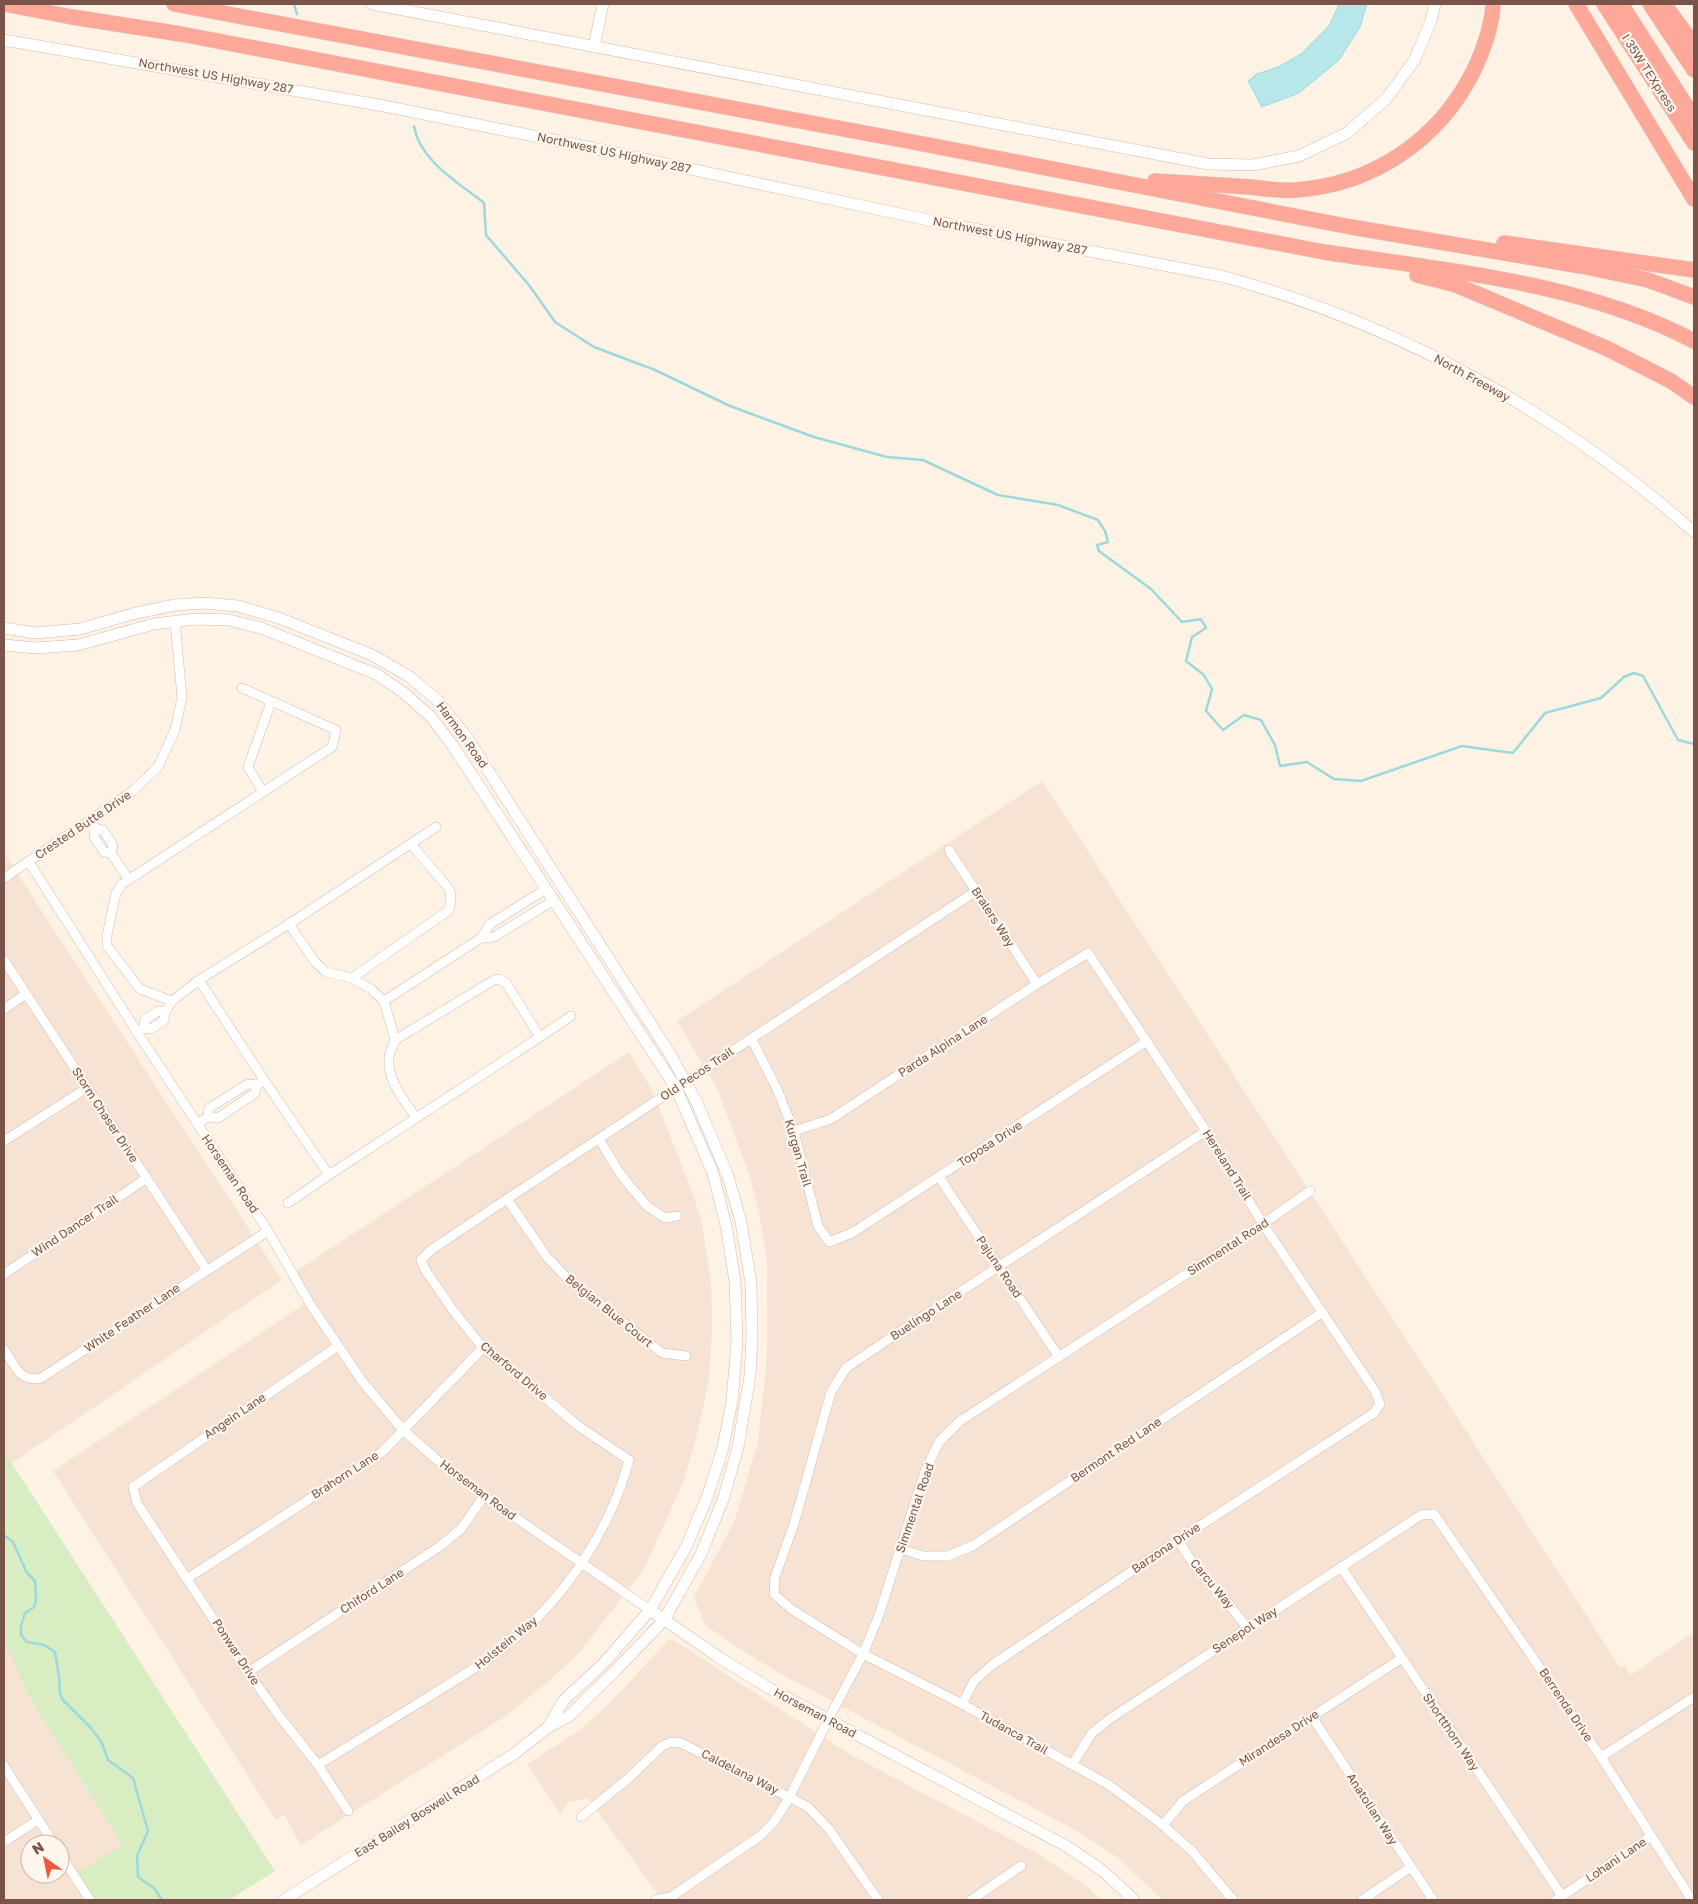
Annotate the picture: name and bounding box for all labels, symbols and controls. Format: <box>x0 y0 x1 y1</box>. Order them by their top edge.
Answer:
street label: I 35W TEXpress <box>1619 31 1680 114</box>
street label: Northwest US Highway 287 <box>138 55 295 97</box>
street label: Northwest US Highway 287 <box>536 129 692 176</box>
street label: Northwest US Highway 287 <box>932 213 1088 258</box>
street label: North Freeway <box>1432 350 1513 405</box>
street label: Harmon Road <box>433 699 491 771</box>
street label: Crested Butte Drive <box>32 787 134 862</box>
street label: Bralers Way <box>969 884 1018 950</box>
street label: Parda Alpina Lane <box>895 1011 990 1080</box>
street label: Old Pecos Trail <box>657 1043 736 1104</box>
street label: Storm Chaser Drive <box>69 1064 142 1165</box>
street label: Toposa Drive <box>955 1117 1025 1170</box>
street label: Kurgan Trail <box>782 1118 815 1188</box>
street label: Hereland Trail <box>1200 1127 1255 1203</box>
street label: Horseman Road <box>199 1132 262 1216</box>
street label: Wind Dancer Trail <box>29 1191 121 1260</box>
street label: Simmental Road <box>1184 1215 1271 1279</box>
street label: Pajuna Road <box>973 1233 1026 1301</box>
street label: Belgian Blue Court <box>563 1271 656 1351</box>
street label: White Feather Lane <box>81 1280 183 1355</box>
street label: Buelingo Lane <box>887 1286 964 1343</box>
street label: Charford Drive <box>478 1338 551 1403</box>
street label: Angein Lane <box>201 1389 269 1442</box>
street label: Bermont Red Lane <box>1068 1414 1164 1485</box>
street label: Brahorn Lane <box>308 1447 381 1502</box>
street label: Horseman Road <box>437 1456 519 1523</box>
street label: Simmental Road <box>892 1461 937 1555</box>
street label: Barzona Drive <box>1128 1519 1203 1576</box>
street label: Carcu Way <box>1187 1556 1238 1612</box>
street label: Chiford Lane <box>337 1564 407 1617</box>
street label: Senepol Way <box>1209 1603 1280 1656</box>
street label: Holstein Way <box>471 1613 540 1672</box>
street label: Ponwar Drive <box>209 1616 263 1688</box>
street label: Berrenda Drive <box>1536 1665 1597 1744</box>
street label: Horseman Road <box>771 1684 859 1741</box>
street label: Shortthorn Way <box>1420 1690 1483 1774</box>
street label: Mirandesa Drive <box>1236 1706 1322 1769</box>
street label: Tudanca Trail <box>977 1708 1051 1758</box>
street label: Caldelana Way <box>699 1746 782 1798</box>
street label: Anatolian Way <box>1344 1770 1401 1848</box>
street label: East Bailey Boswell Road <box>351 1771 482 1860</box>
north arrow <box>20 1834 70 1884</box>
street label: Lohani Lane <box>1583 1834 1649 1885</box>
text: N <box>29 1838 47 1858</box>

